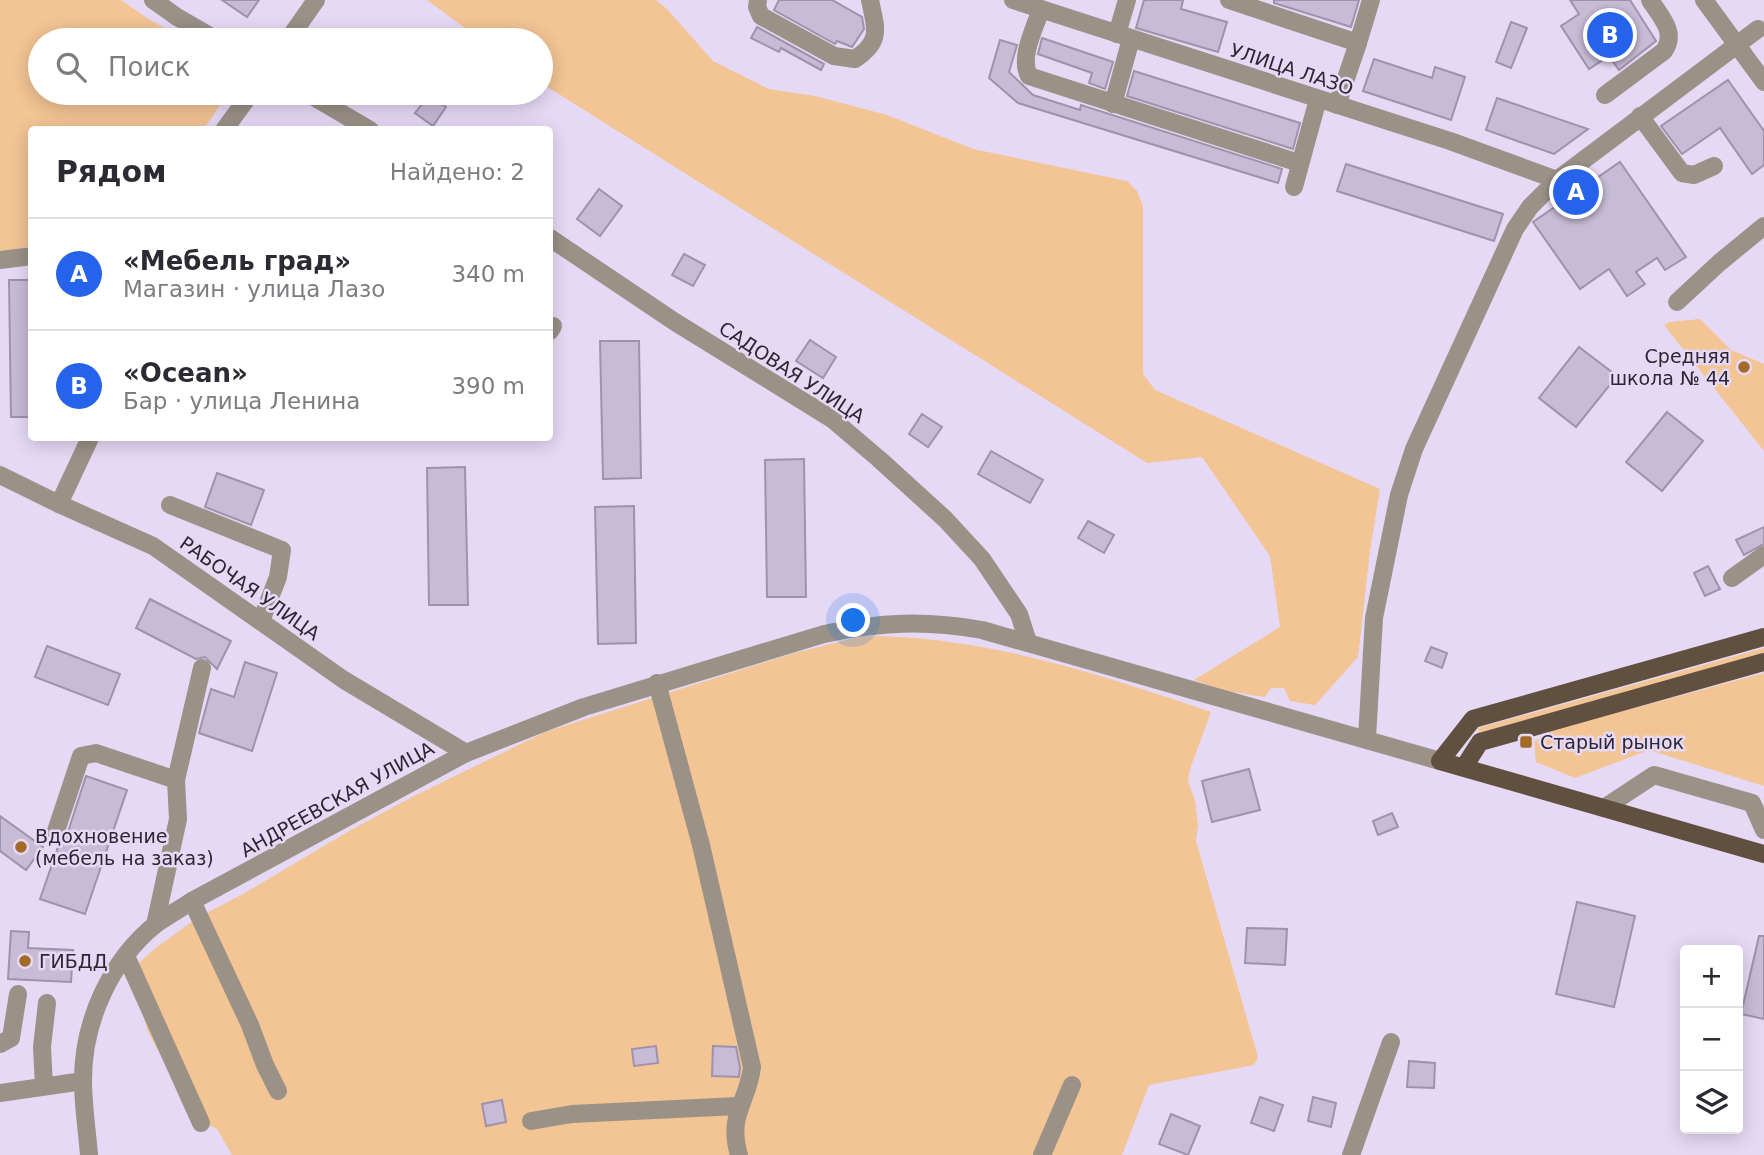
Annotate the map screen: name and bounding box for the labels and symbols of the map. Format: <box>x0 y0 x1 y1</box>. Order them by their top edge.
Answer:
pin: B <box>1587 9 1633 61</box>
street label: УЛИЦА ЛАЗО <box>1228 39 1356 99</box>
pin: A <box>1553 166 1599 218</box>
street label: САДОВАЯ УЛИЦА <box>715 317 869 427</box>
place label: Средняя школа № 44 <box>1610 345 1730 389</box>
marker: Средняя школа № 44 <box>1736 359 1752 375</box>
street label: РАБОЧАЯ УЛИЦА <box>176 532 324 644</box>
your location <box>836 603 870 637</box>
place label: Старый рынок <box>1540 731 1684 753</box>
marker: Старый рынок <box>1518 734 1534 750</box>
street label: АНДРЕЕВСКАЯ УЛИЦА <box>237 737 437 861</box>
place label: Вдохновение (мебель на заказ) <box>35 825 214 869</box>
marker: Вдохновение (мебель на заказ) <box>13 839 29 855</box>
place label: ГИБДД <box>39 950 108 972</box>
marker: ГИБДД <box>17 953 33 969</box>

